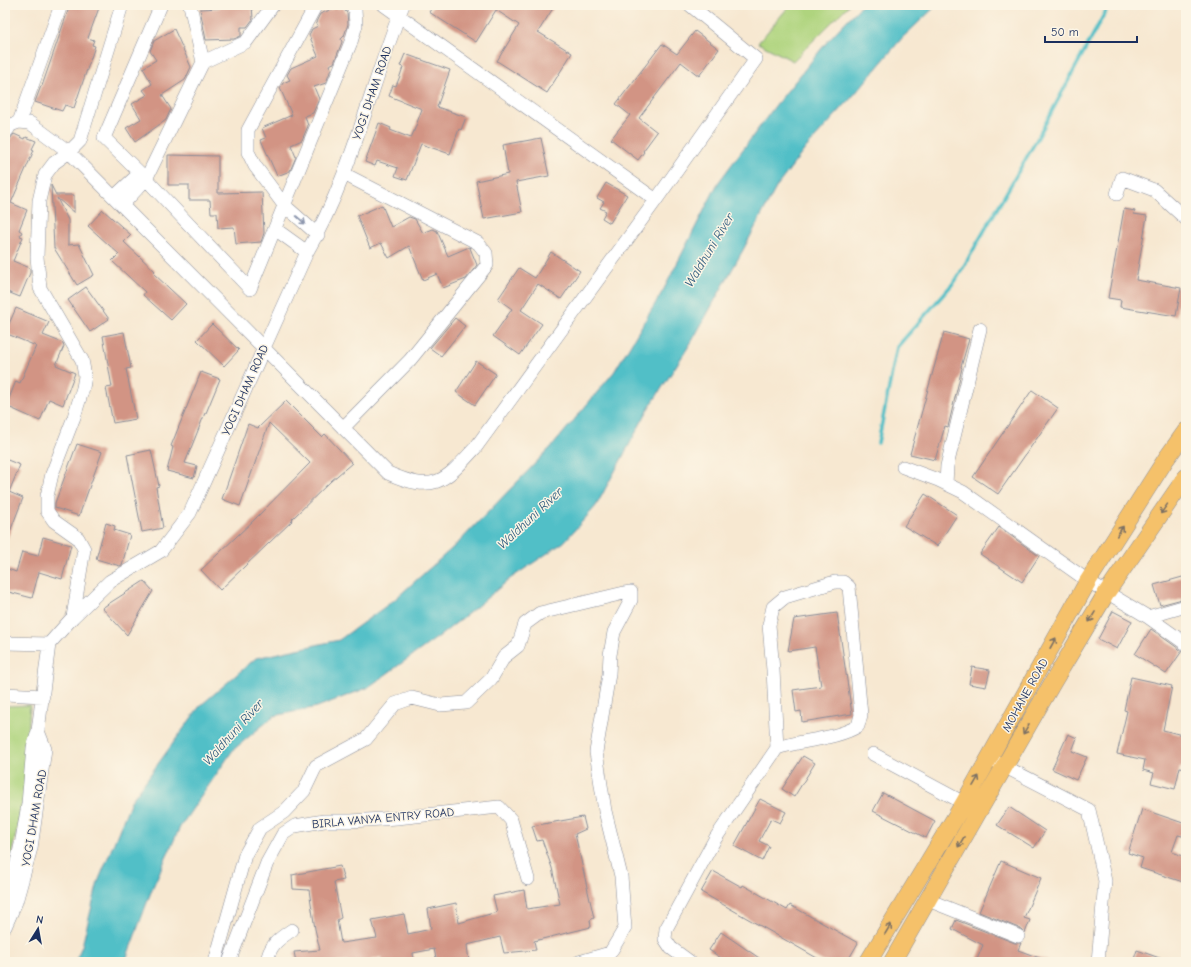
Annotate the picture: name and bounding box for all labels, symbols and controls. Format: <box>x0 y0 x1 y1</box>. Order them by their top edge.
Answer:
scale bar <box>1045 18 1137 44</box>
text: 50 m <box>1051 25 1079 39</box>
street label: YOGI DHAM ROAD <box>349 44 395 142</box>
water label: Waldhuni River <box>681 210 737 290</box>
one-way arrow <box>295 216 306 225</box>
street label: YOGI DHAM ROAD <box>219 342 271 438</box>
water label: Waldhuni River <box>494 484 566 552</box>
one-way arrow <box>1160 503 1168 514</box>
one-way arrow <box>1116 526 1124 537</box>
one-way arrow <box>1087 611 1095 623</box>
one-way arrow <box>1050 637 1058 649</box>
street label: MOHANE ROAD <box>999 656 1051 734</box>
water label: Waldhuni River <box>200 695 267 768</box>
one-way arrow <box>1022 723 1030 735</box>
street label: YOGI DHAM ROAD <box>19 768 49 868</box>
one-way arrow <box>973 775 981 787</box>
street label: BIRLA VANYA ENTRY ROAD <box>311 805 455 831</box>
one-way arrow <box>957 836 965 848</box>
north arrow <box>18 909 58 949</box>
text: N <box>35 913 45 927</box>
one-way arrow <box>885 923 893 935</box>

